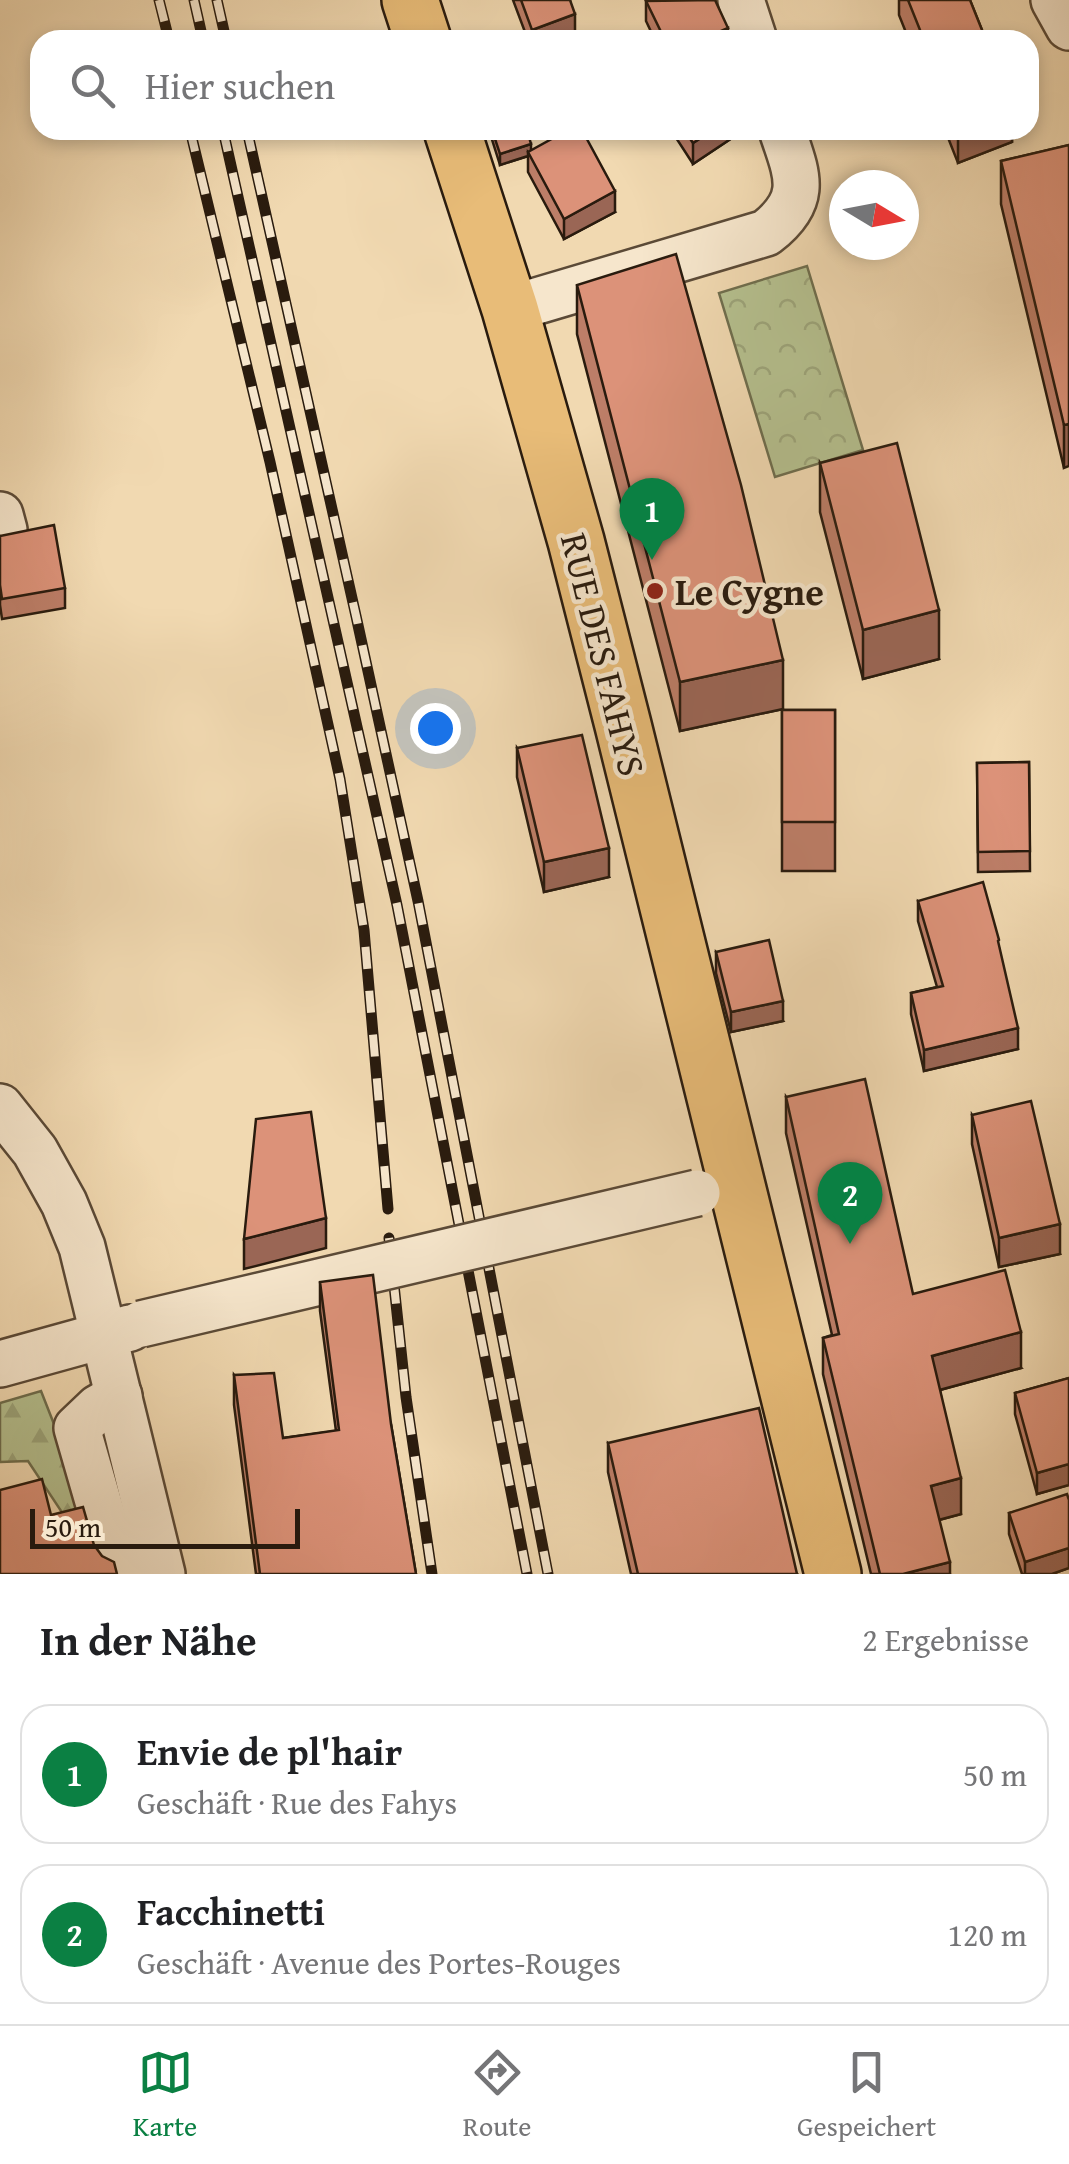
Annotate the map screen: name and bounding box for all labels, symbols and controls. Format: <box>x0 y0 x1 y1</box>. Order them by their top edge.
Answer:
search box <box>30 30 1039 140</box>
text: Hier suchen <box>145 57 335 113</box>
icon: search <box>65 58 120 113</box>
north arrow <box>829 170 919 260</box>
pin: 1 <box>620 478 684 560</box>
street label: RUE DES FAHYS <box>547 527 661 781</box>
place label: Le Cygne <box>675 563 824 619</box>
marker: Le Cygne <box>644 580 666 602</box>
your location <box>410 703 461 754</box>
pin: 2 <box>818 1162 882 1244</box>
scale bar <box>30 1504 300 1548</box>
text: 50 m <box>45 1506 101 1547</box>
text: In der Nähe <box>40 1609 257 1670</box>
text: 2 Ergebnisse <box>862 1616 1029 1663</box>
text: Envie de pl'hair <box>137 1723 402 1779</box>
text: 1 <box>66 1751 83 1798</box>
text: 50 m <box>963 1751 1027 1798</box>
text: Geschäft · Rue des Fahys <box>137 1779 457 1826</box>
text: Facchinetti <box>137 1883 325 1939</box>
text: 2 <box>66 1911 83 1958</box>
text: 120 m <box>948 1911 1027 1958</box>
text: Geschäft · Avenue des Portes-Rouges <box>137 1939 621 1986</box>
tab: Karte <box>133 2045 197 2146</box>
tab: Route <box>463 2045 531 2146</box>
tab: Gespeichert <box>797 2045 936 2146</box>

